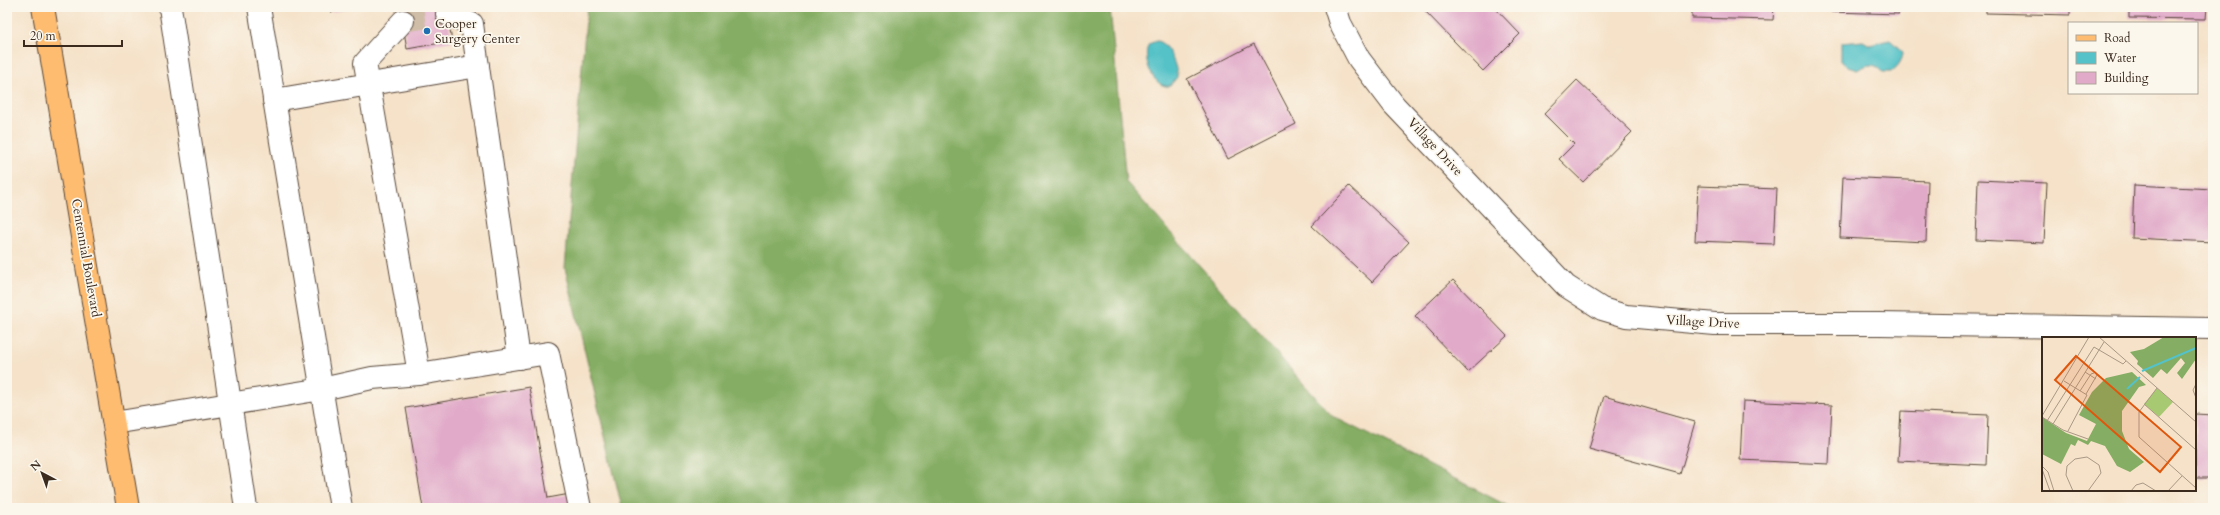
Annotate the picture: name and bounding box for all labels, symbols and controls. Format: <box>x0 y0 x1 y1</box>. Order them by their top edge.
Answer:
place label: Cooper Surgery Center <box>435 15 520 48</box>
scale bar <box>24 22 122 48</box>
legend <box>2068 22 2198 94</box>
marker: Cooper Surgery Center <box>422 26 432 36</box>
text: 20 m <box>30 28 57 44</box>
text: Road <box>2104 30 2131 46</box>
text: Water <box>2103 50 2137 66</box>
text: Building <box>2104 70 2149 86</box>
street label: Village Drive <box>1403 114 1467 180</box>
street label: Centennial Boulevard <box>67 197 105 319</box>
street label: Village Drive <box>1666 311 1740 333</box>
inset map <box>2042 337 2196 491</box>
north arrow <box>22 453 62 493</box>
text: N <box>27 457 45 475</box>

